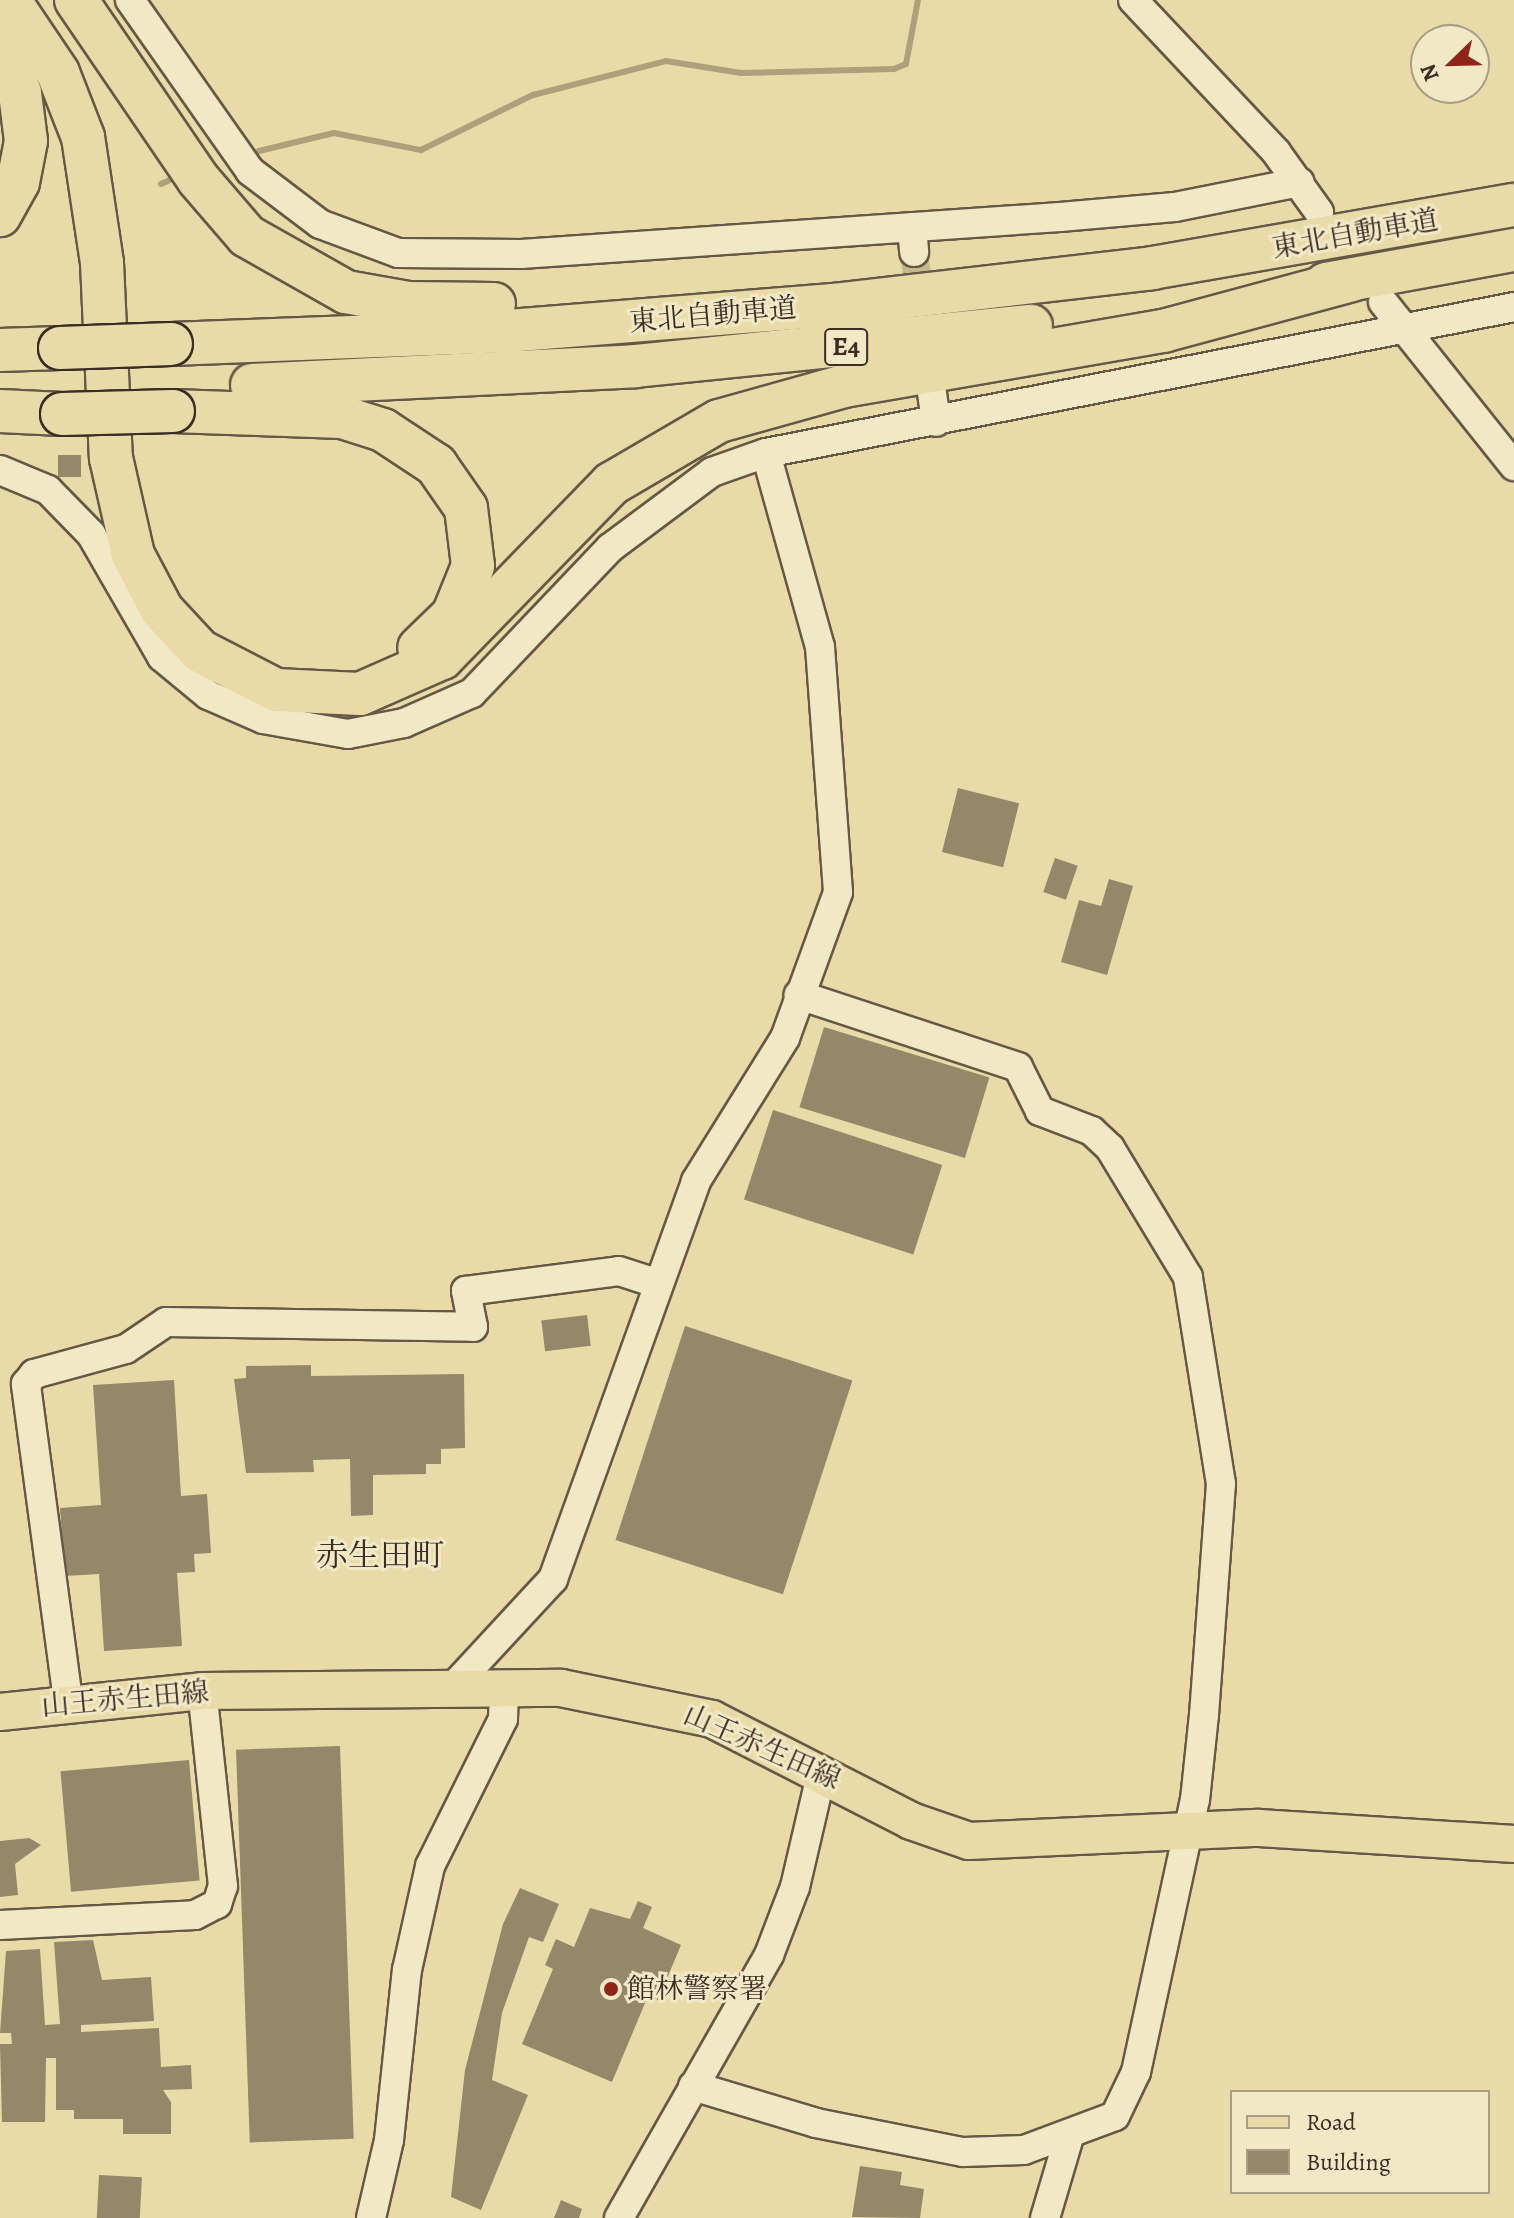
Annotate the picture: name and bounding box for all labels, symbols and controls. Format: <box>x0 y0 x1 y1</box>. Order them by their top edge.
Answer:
north arrow <box>1410 24 1490 104</box>
text: N <box>1413 59 1447 86</box>
street label: 東北自動車道 <box>1269 203 1441 265</box>
street label: 東北自動車道 <box>628 291 798 339</box>
road number: E4 <box>824 325 868 369</box>
district label: 赤生田町 <box>316 1536 444 1574</box>
street label: 山王赤生田線 <box>40 1675 210 1723</box>
street label: 山王赤生田線 <box>678 1697 846 1797</box>
place label: 館林警察署 <box>627 1972 767 2006</box>
marker: 館林警察署 <box>602 1980 620 1998</box>
legend <box>1230 2090 1490 2194</box>
text: Road <box>1306 2106 1356 2138</box>
text: Building <box>1306 2146 1391 2178</box>

